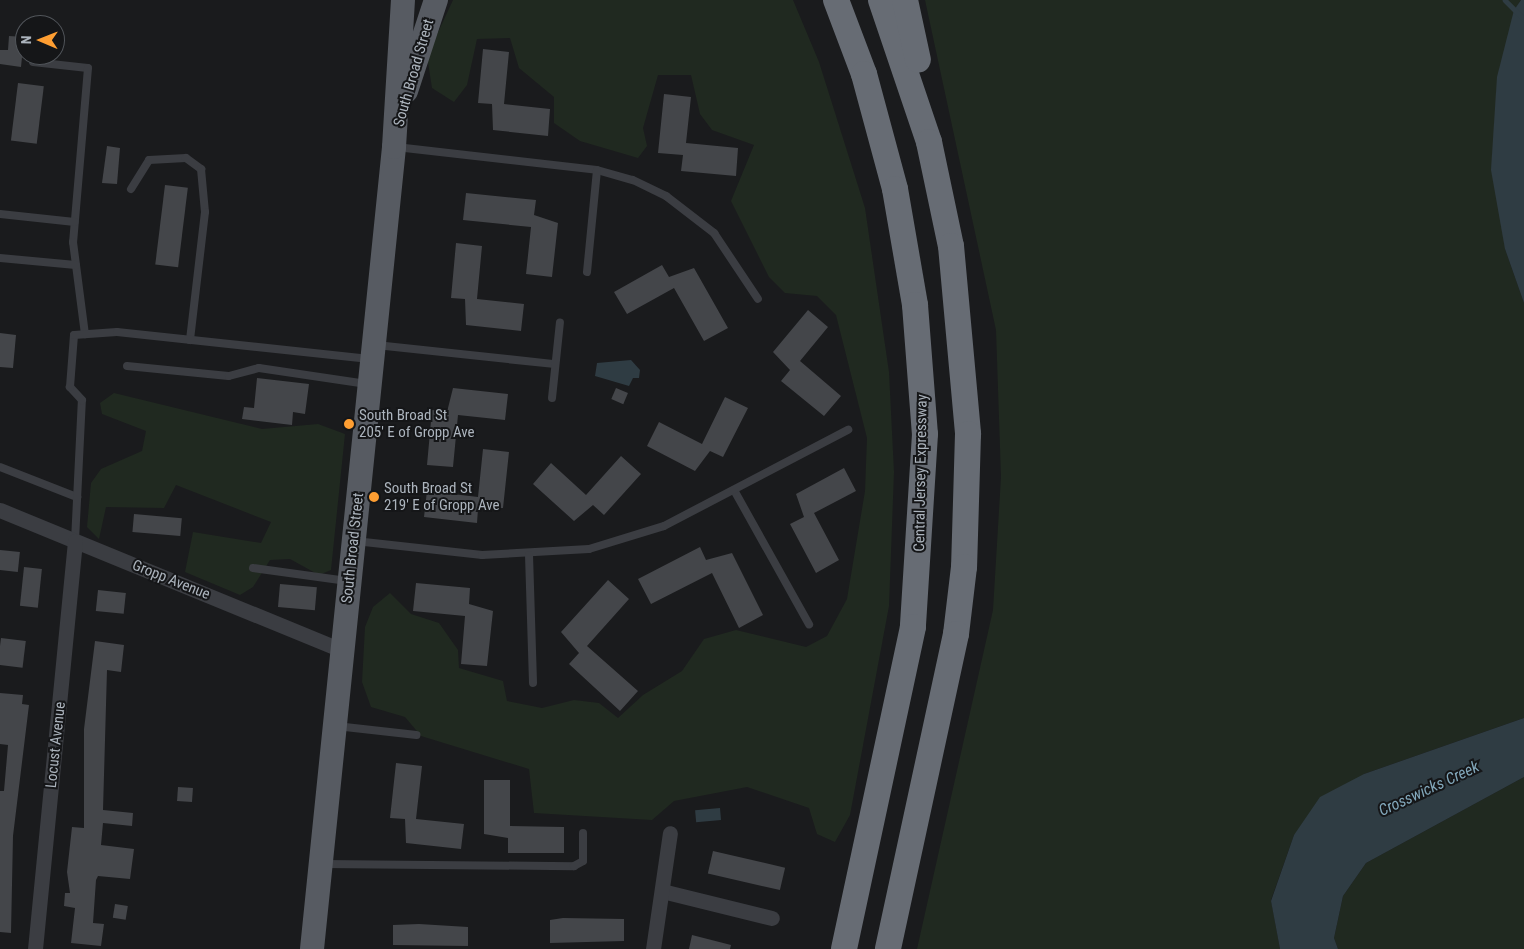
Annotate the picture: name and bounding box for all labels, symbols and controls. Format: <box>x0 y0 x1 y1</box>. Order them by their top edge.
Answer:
north arrow <box>15 15 65 65</box>
street label: South Broad Street <box>390 17 438 129</box>
text: N <box>18 35 34 44</box>
street label: Central Jersey Expressway <box>911 394 931 552</box>
place label: South Broad St 205' E of Gropp Ave <box>359 406 475 441</box>
marker: South Broad St 205' E of Gropp Ave <box>343 418 355 430</box>
place label: South Broad St 219' E of Gropp Ave <box>384 479 500 514</box>
marker: South Broad St 219' E of Gropp Ave <box>368 491 380 503</box>
street label: South Broad Street <box>338 492 368 604</box>
street label: Gropp Avenue <box>130 556 212 604</box>
street label: Locust Avenue <box>43 701 69 789</box>
water label: Crosswicks Creek <box>1376 757 1482 821</box>

